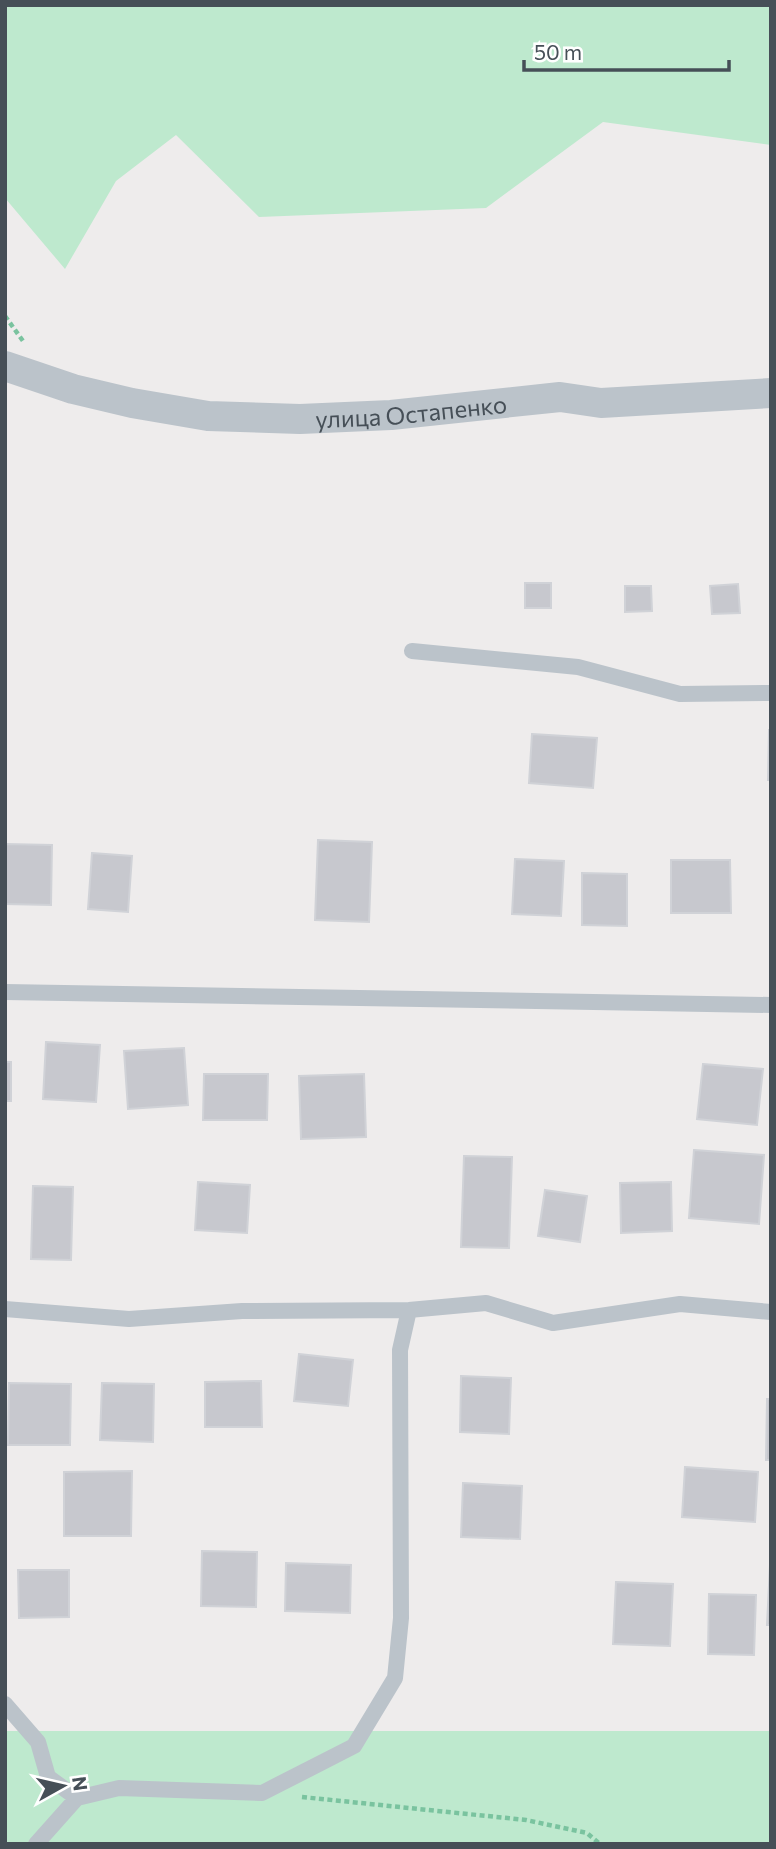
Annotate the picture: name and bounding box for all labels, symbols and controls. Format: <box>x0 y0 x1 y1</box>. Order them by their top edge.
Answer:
scale bar <box>524 28 729 72</box>
text: 50 m <box>534 39 582 64</box>
street label: улица Остапенко <box>315 388 508 433</box>
north arrow <box>28 1751 98 1821</box>
text: N <box>68 1775 93 1792</box>

